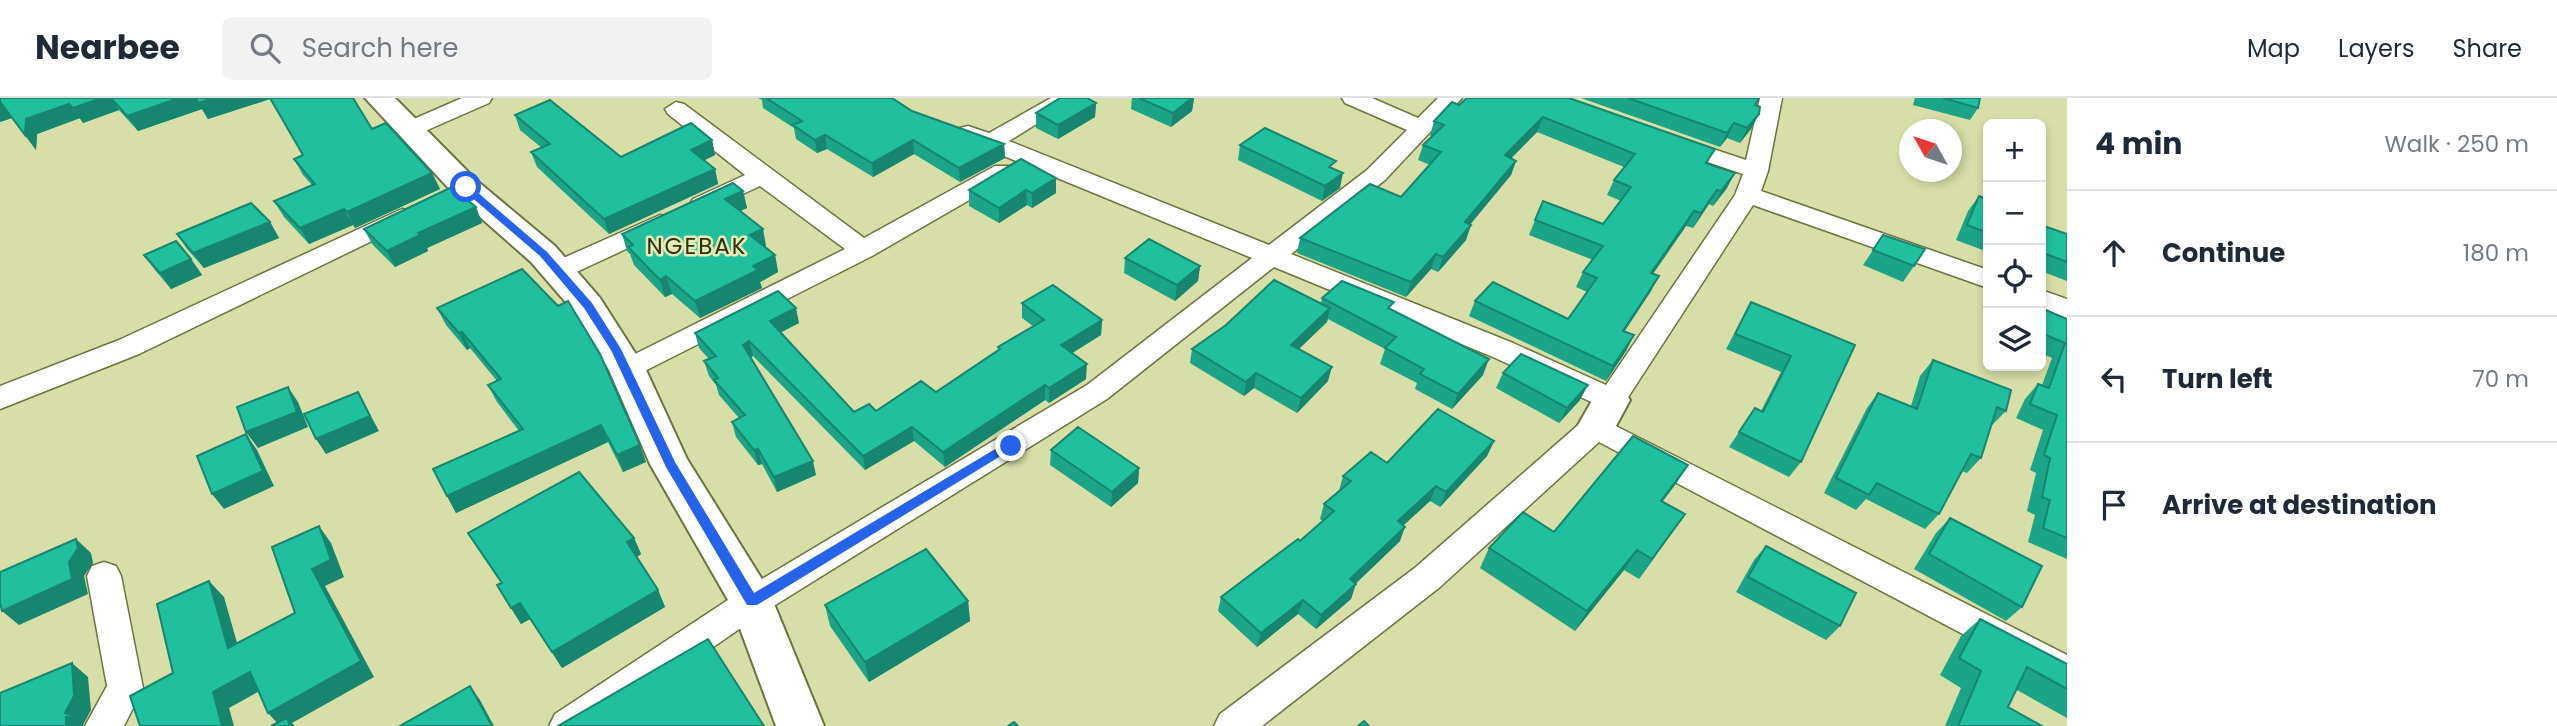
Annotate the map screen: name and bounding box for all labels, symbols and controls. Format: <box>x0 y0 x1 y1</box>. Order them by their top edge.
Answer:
search box <box>222 17 712 80</box>
text: Nearbee <box>35 24 180 71</box>
icon: search <box>246 29 284 67</box>
text: Search here <box>302 30 458 66</box>
text: Map <box>2247 32 2300 65</box>
text: Layers <box>2338 32 2414 65</box>
text: Share <box>2452 32 2522 65</box>
north arrow <box>1899 119 1962 182</box>
map controls <box>1983 119 2046 371</box>
button: + <box>1983 119 2046 182</box>
text: 4 min <box>2095 122 2183 165</box>
text: Walk · 250 m <box>2384 128 2529 160</box>
route start <box>450 171 481 202</box>
button: − <box>1983 182 2046 245</box>
district label: NGEBAK <box>646 230 748 262</box>
icon: ahead <box>2095 234 2133 272</box>
text: Continue <box>2162 235 2285 271</box>
text: 180 m <box>2463 237 2529 269</box>
button: locate <box>1983 245 2046 308</box>
button: layers <box>1983 308 2046 371</box>
icon: left <box>2095 360 2133 398</box>
text: Turn left <box>2162 361 2273 397</box>
text: 70 m <box>2472 363 2529 395</box>
route end <box>995 430 1026 461</box>
icon: arrive <box>2095 486 2133 524</box>
text: Arrive at destination <box>2162 487 2437 523</box>

